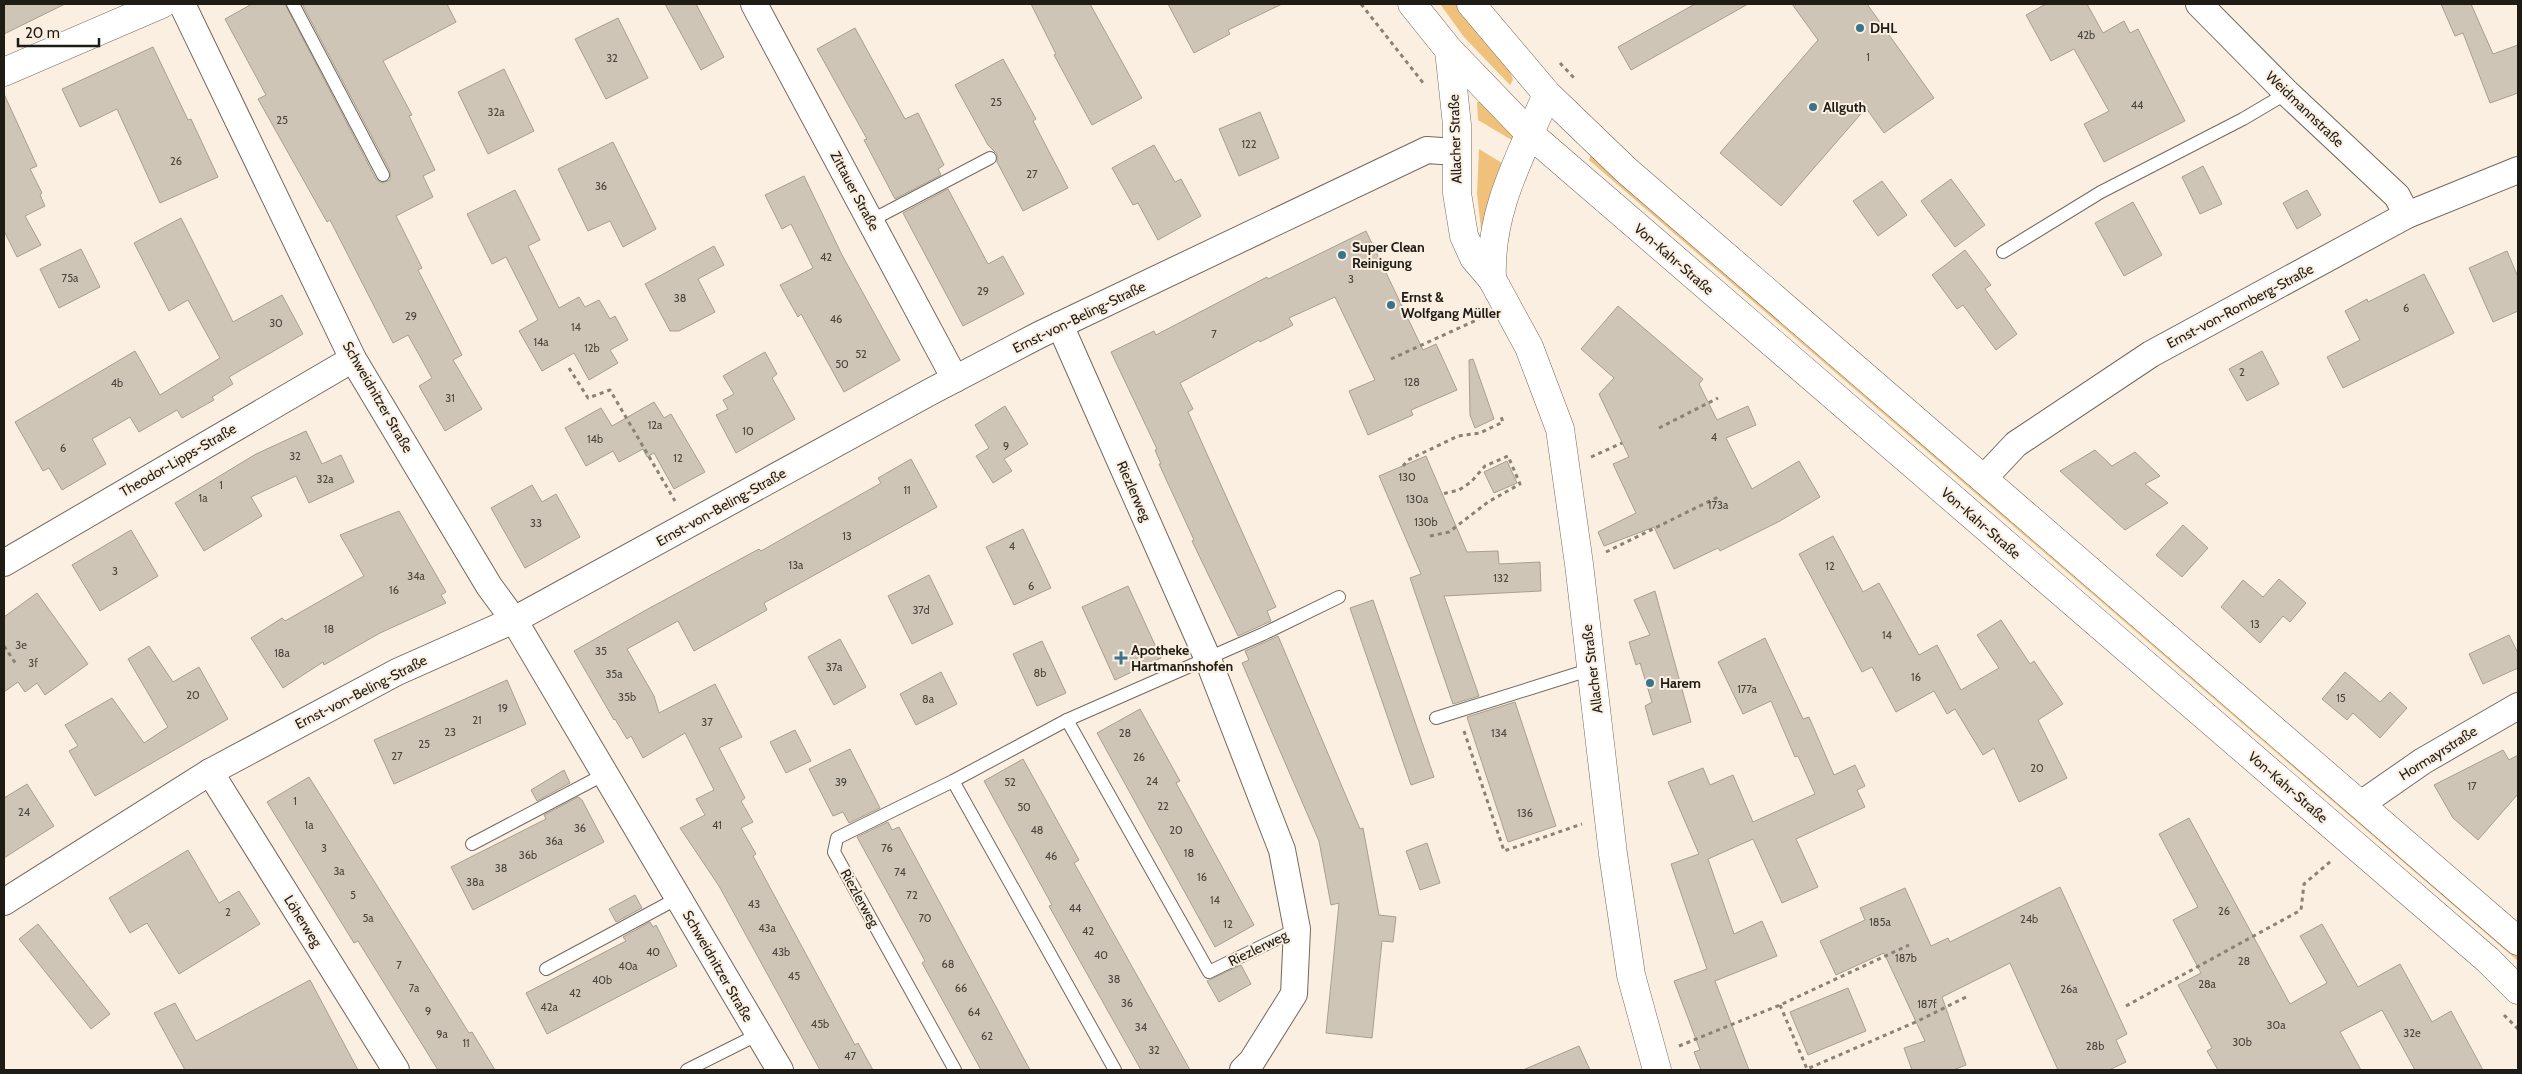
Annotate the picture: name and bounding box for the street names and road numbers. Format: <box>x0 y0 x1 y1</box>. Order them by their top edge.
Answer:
street label: Weidmannstraße <box>2262 67 2348 151</box>
street label: Allacher Straße <box>1444 94 1466 184</box>
street label: Zittauer Straße <box>826 148 884 234</box>
street label: Von-Kahr-Straße <box>1630 219 1718 299</box>
street label: Ernst-von-Romberg-Straße <box>2164 260 2316 352</box>
street label: Ernst-von-Beling-Straße <box>1010 277 1148 357</box>
street label: Schweidnitzer Straße <box>339 338 417 456</box>
street label: Theodor-Lipps-Straße <box>117 419 239 501</box>
street label: Riezlerweg <box>1113 458 1156 525</box>
street label: Ernst-von-Beling-Straße <box>653 464 789 550</box>
street label: Von-Kahr-Straße <box>1937 483 2025 563</box>
street label: Allacher Straße <box>1578 624 1606 714</box>
street label: Ernst-von-Beling-Straße <box>292 651 430 733</box>
street label: Hormayrstraße <box>2396 722 2480 784</box>
street label: Von-Kahr-Straße <box>2244 747 2332 827</box>
street label: Riezlerweg <box>837 866 884 931</box>
street label: Löherweg <box>280 892 327 951</box>
street label: Schweidnitzer Straße <box>679 907 757 1025</box>
street label: Riezlerweg <box>1225 925 1292 970</box>

